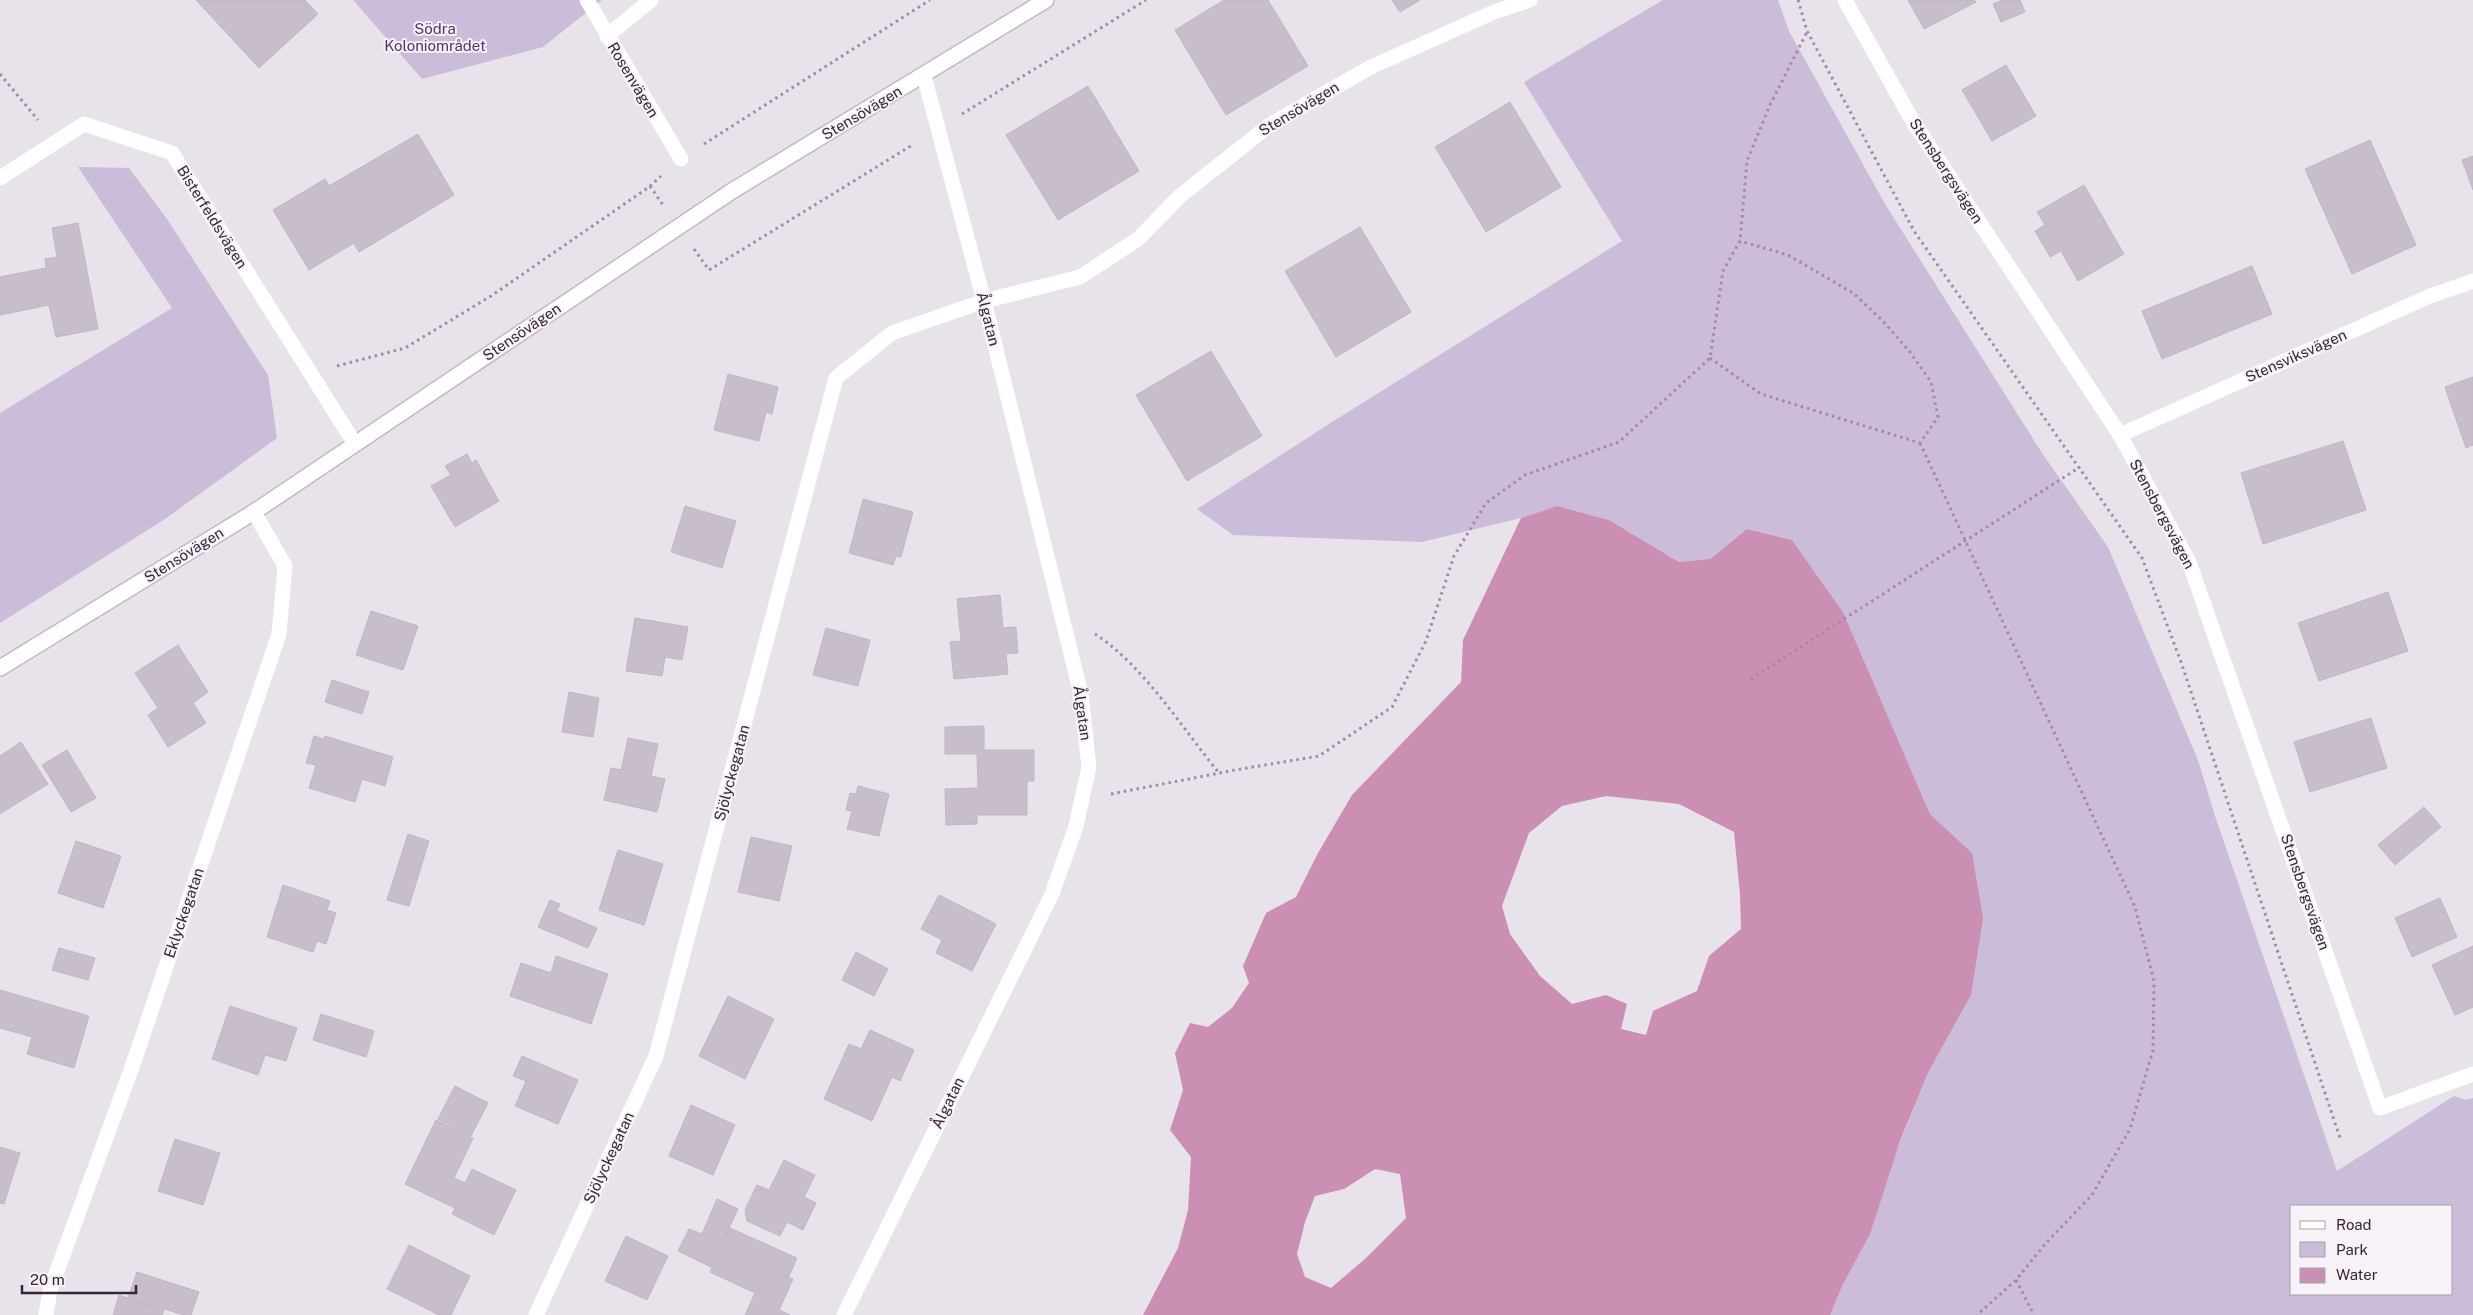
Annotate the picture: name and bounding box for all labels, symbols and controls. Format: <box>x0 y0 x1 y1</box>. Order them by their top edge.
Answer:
park label: Södra Koloniområdet <box>384 20 486 54</box>
street label: Rosenvägen <box>604 39 663 120</box>
street label: Stensövägen <box>1256 78 1342 139</box>
street label: Stensövägen <box>819 82 905 143</box>
street label: Stensbergsvägen <box>1906 115 1987 226</box>
street label: Bisterfeldsvägen <box>174 162 251 271</box>
street label: Ålgatan <box>974 290 1004 348</box>
street label: Stensövägen <box>480 299 564 364</box>
street label: Stensviksvägen <box>2242 326 2349 386</box>
street label: Stensbergsvägen <box>2126 456 2199 571</box>
street label: Stensövägen <box>141 523 227 586</box>
street label: Ålgatan <box>1070 684 1096 741</box>
street label: Sjölyckegatan <box>710 723 753 823</box>
street label: Stensbergsvägen <box>2278 832 2333 952</box>
street label: Eklyckegatan <box>160 866 207 960</box>
street label: Ålgatan <box>927 1074 967 1131</box>
street label: Sjölyckegatan <box>580 1109 637 1206</box>
legend <box>2290 1205 2453 1295</box>
text: Road <box>2336 1216 2372 1233</box>
text: Park <box>2336 1241 2368 1258</box>
scale bar <box>22 1262 136 1294</box>
text: Water <box>2336 1266 2378 1283</box>
text: 20 m <box>30 1271 65 1288</box>

